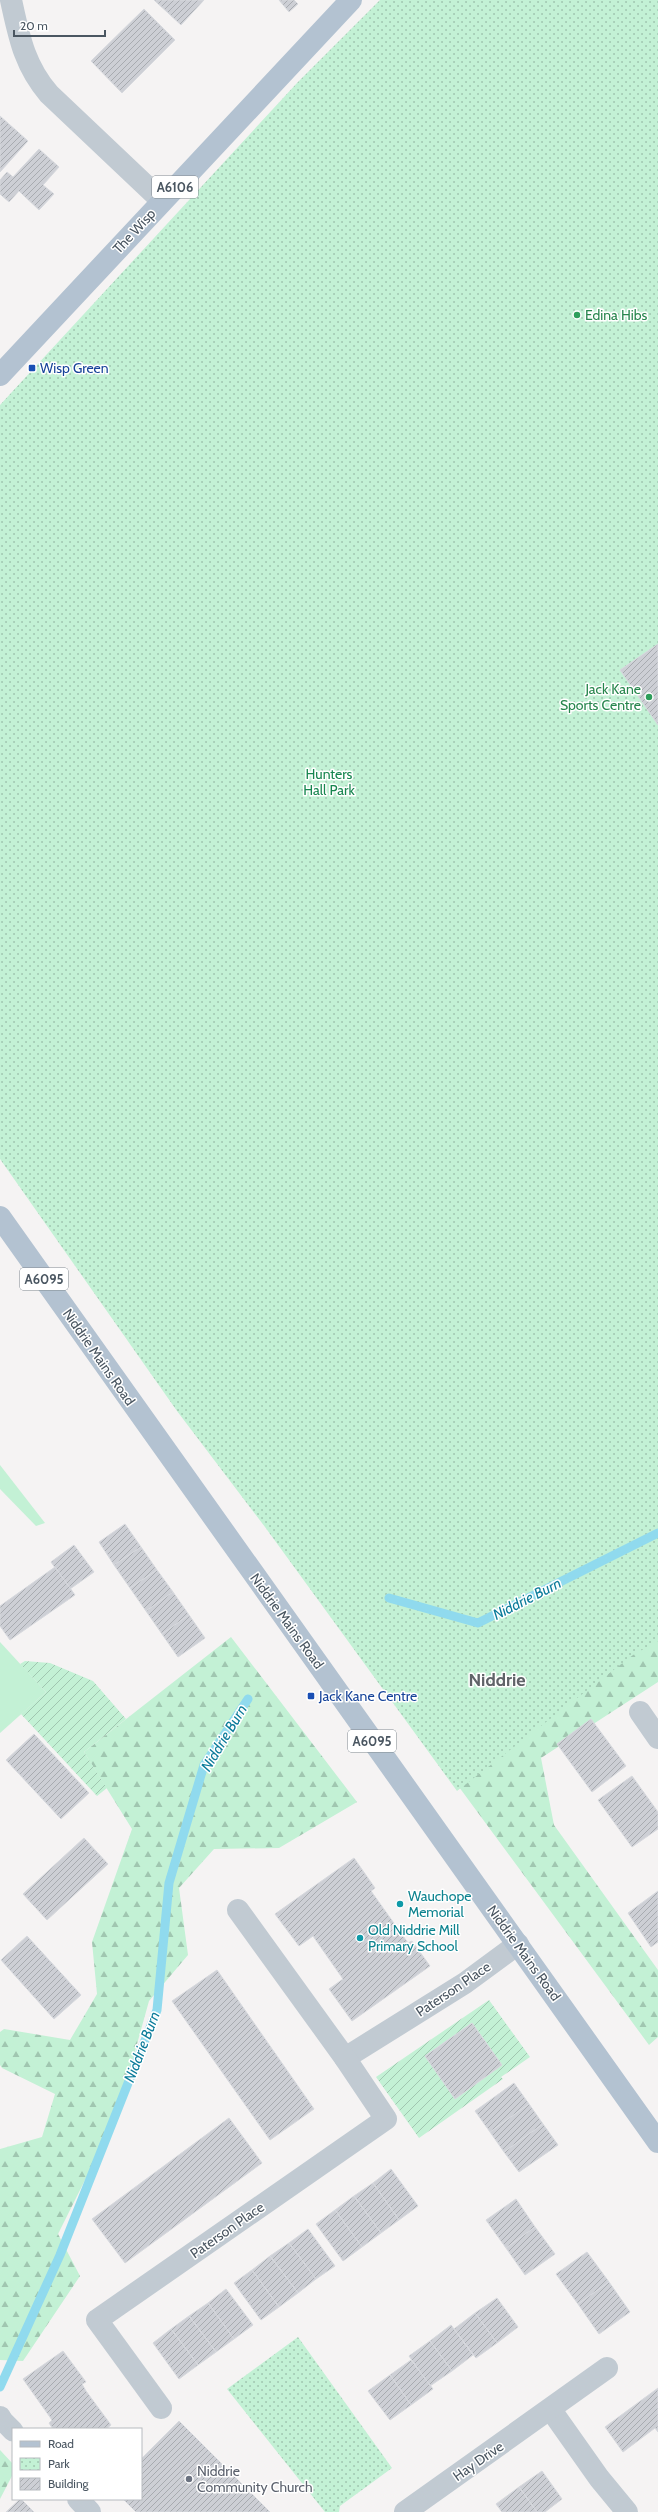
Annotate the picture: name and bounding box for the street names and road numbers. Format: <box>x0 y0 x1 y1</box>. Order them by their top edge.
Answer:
road number: A6106 <box>152 176 198 198</box>
street label: The Wisp <box>109 205 159 257</box>
road number: A6095 <box>20 1268 68 1290</box>
street label: Niddrie Mains Road <box>59 1305 139 1409</box>
street label: Niddrie Mains Road <box>246 1570 328 1672</box>
road number: A6095 <box>348 1730 396 1752</box>
street label: Niddrie Mains Road <box>483 1902 565 2004</box>
street label: Paterson Place <box>412 1957 494 2021</box>
street label: Paterson Place <box>186 2198 268 2262</box>
street label: Hay Drive <box>449 2437 507 2485</box>

